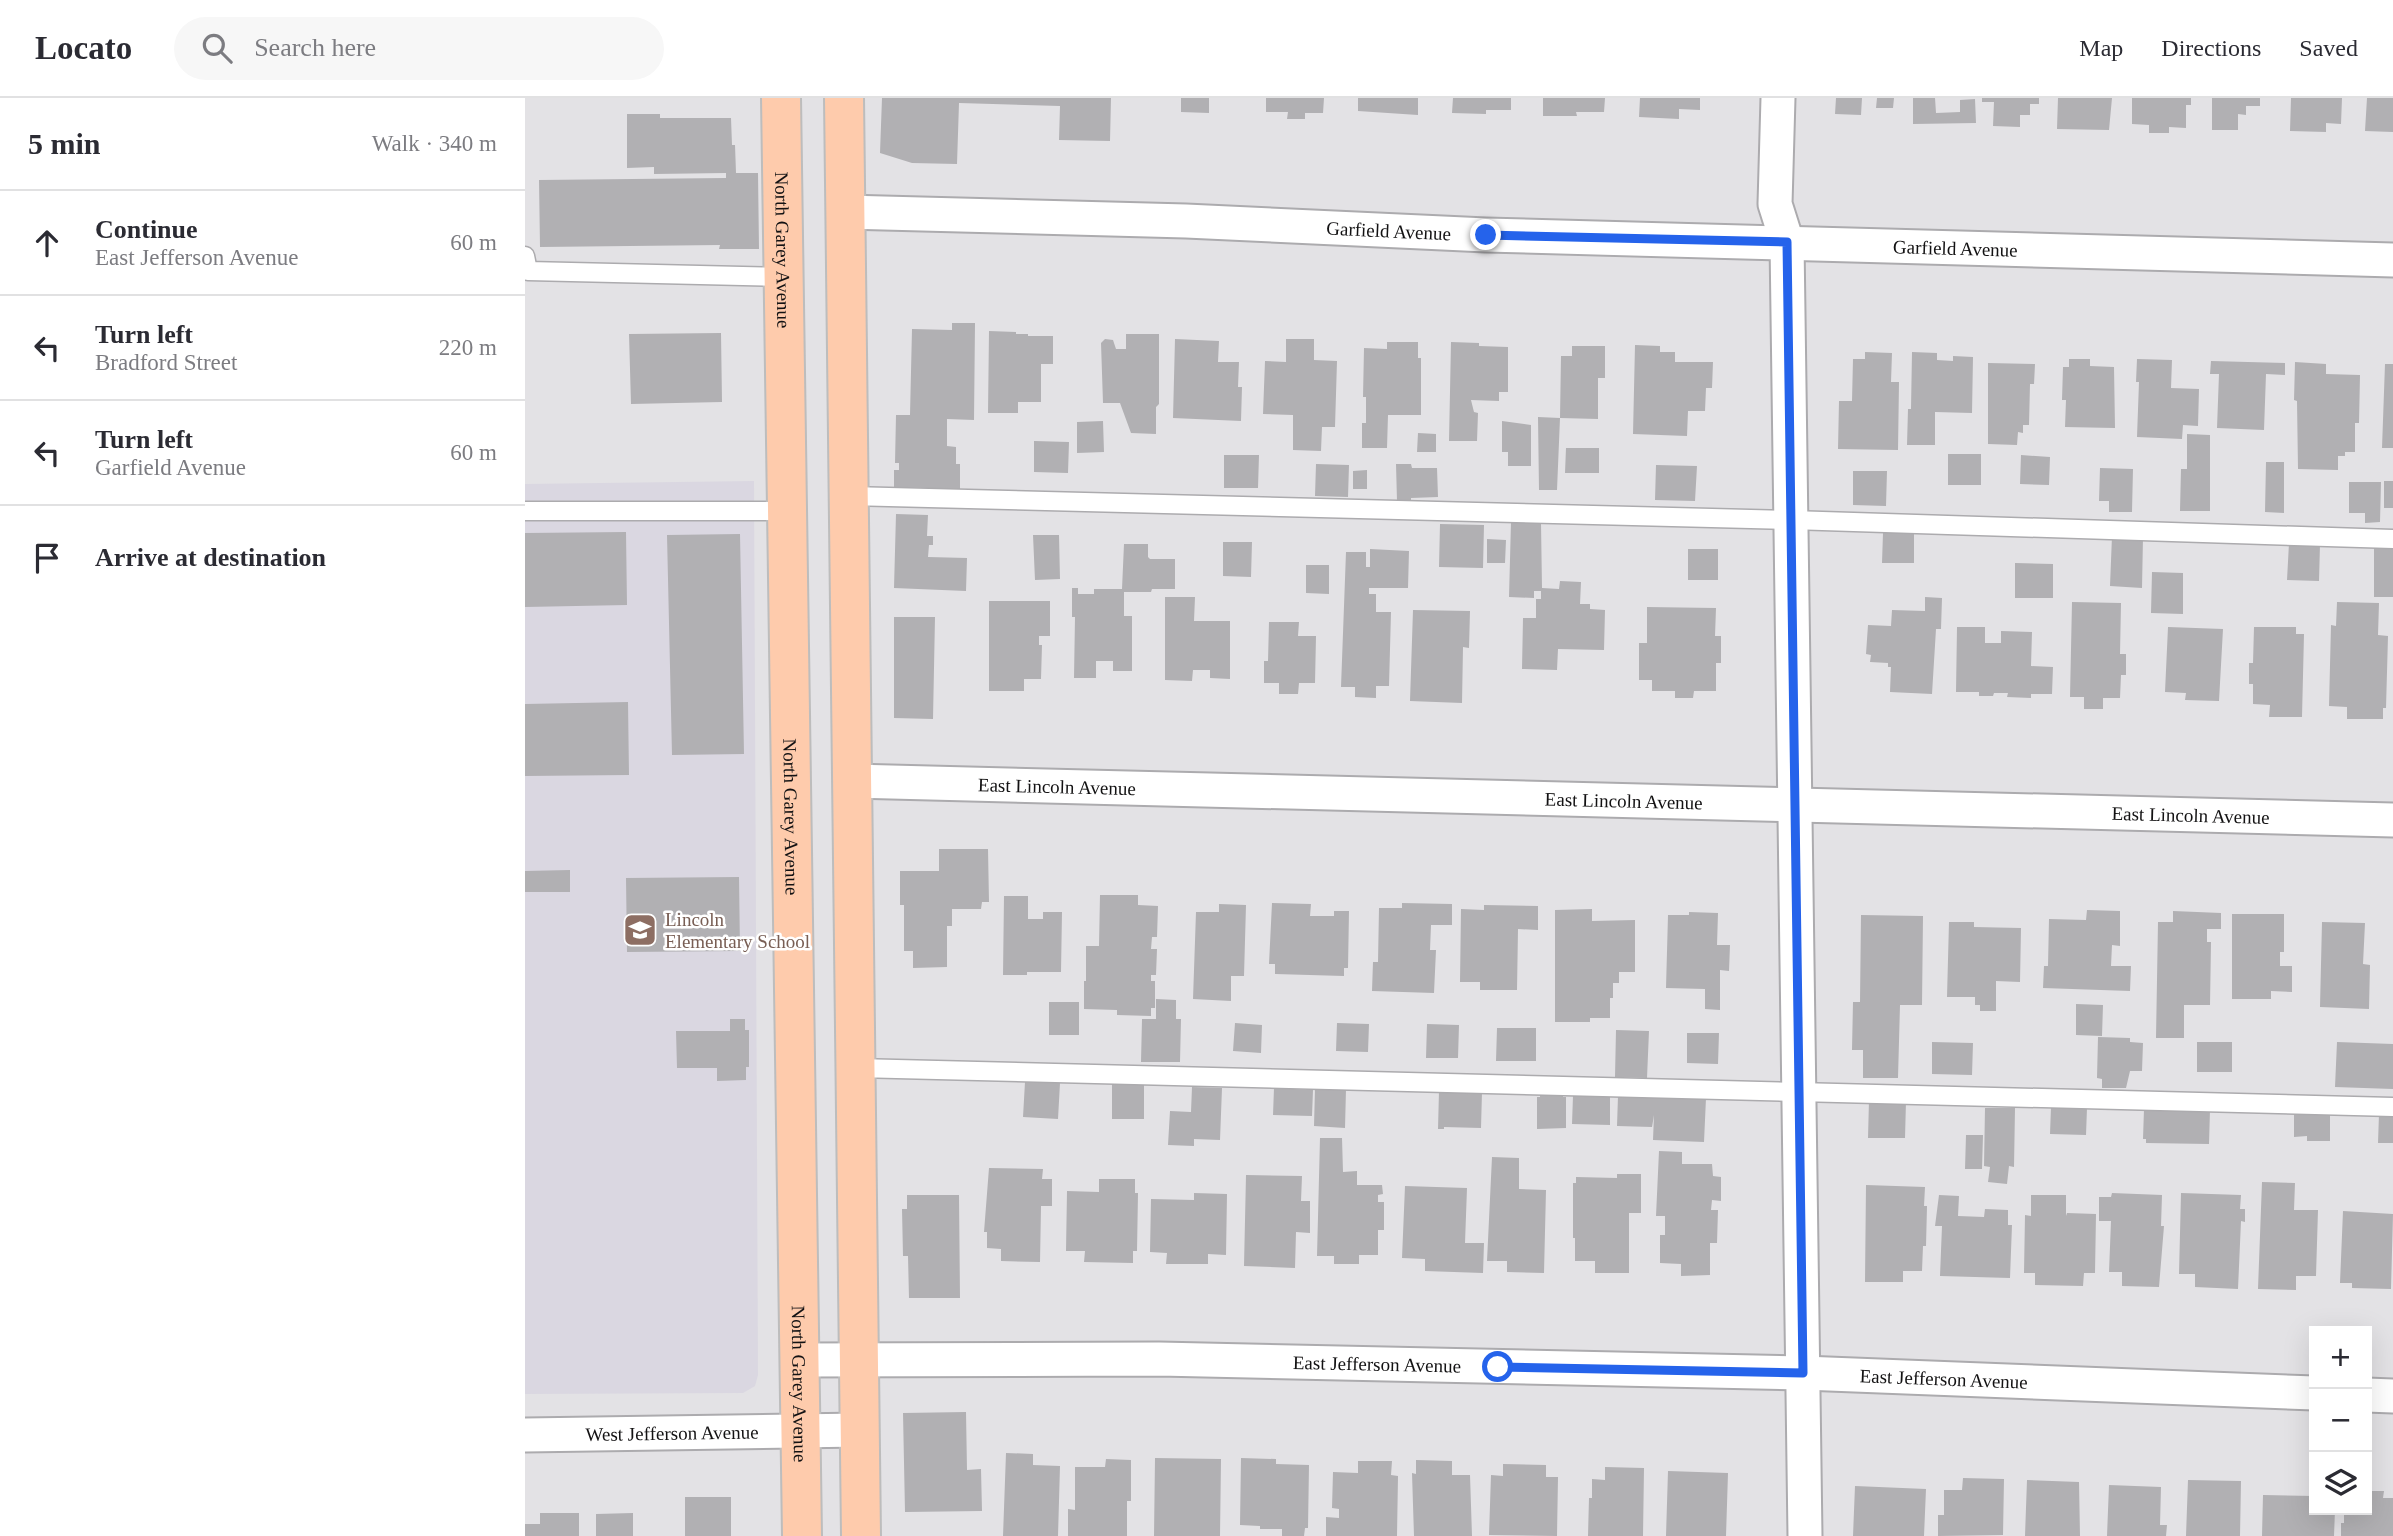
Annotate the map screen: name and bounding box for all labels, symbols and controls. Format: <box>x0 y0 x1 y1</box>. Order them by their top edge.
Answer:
search box <box>174 17 664 80</box>
icon: search <box>198 29 236 67</box>
text: Locato <box>35 30 132 66</box>
text: Search here <box>254 33 376 62</box>
text: Map <box>2079 35 2123 61</box>
text: Directions <box>2161 35 2261 61</box>
text: Saved <box>2299 35 2358 61</box>
text: 5 min <box>28 127 101 160</box>
text: Walk · 340 m <box>372 131 497 156</box>
street label: North Garey Avenue <box>771 171 794 329</box>
text: Continue <box>95 215 198 244</box>
street label: Garfield Avenue <box>1326 218 1451 244</box>
route end <box>1470 219 1501 250</box>
icon: ahead <box>28 224 66 262</box>
text: 60 m <box>450 230 497 255</box>
street label: Garfield Avenue <box>1893 236 2018 261</box>
text: East Jefferson Avenue <box>95 245 299 270</box>
text: Turn left <box>95 320 193 349</box>
icon: left <box>28 329 66 367</box>
text: 220 m <box>439 335 497 360</box>
text: Bradford Street <box>95 350 237 375</box>
text: Turn left <box>95 425 193 454</box>
icon: left <box>28 434 66 472</box>
text: 60 m <box>450 440 497 465</box>
text: Garfield Avenue <box>95 455 246 480</box>
icon: arrive <box>28 539 66 577</box>
text: Arrive at destination <box>95 543 326 572</box>
street label: North Garey Avenue <box>779 738 803 896</box>
street label: East Lincoln Avenue <box>978 774 1136 799</box>
street label: East Lincoln Avenue <box>1545 789 1703 814</box>
street label: East Lincoln Avenue <box>2111 803 2270 828</box>
place label: Lincoln Elementary School <box>665 909 810 952</box>
school or university icon: Lincoln Elementary School <box>621 911 659 949</box>
street label: North Garey Avenue <box>788 1305 811 1462</box>
map controls <box>2309 1326 2372 1515</box>
button: + <box>2309 1326 2372 1389</box>
route start <box>1482 1351 1513 1382</box>
street label: East Jefferson Avenue <box>1293 1352 1461 1377</box>
street label: East Jefferson Avenue <box>1859 1365 2028 1393</box>
button: − <box>2309 1389 2372 1452</box>
street label: West Jefferson Avenue <box>585 1422 759 1445</box>
button: layers <box>2309 1452 2372 1515</box>

